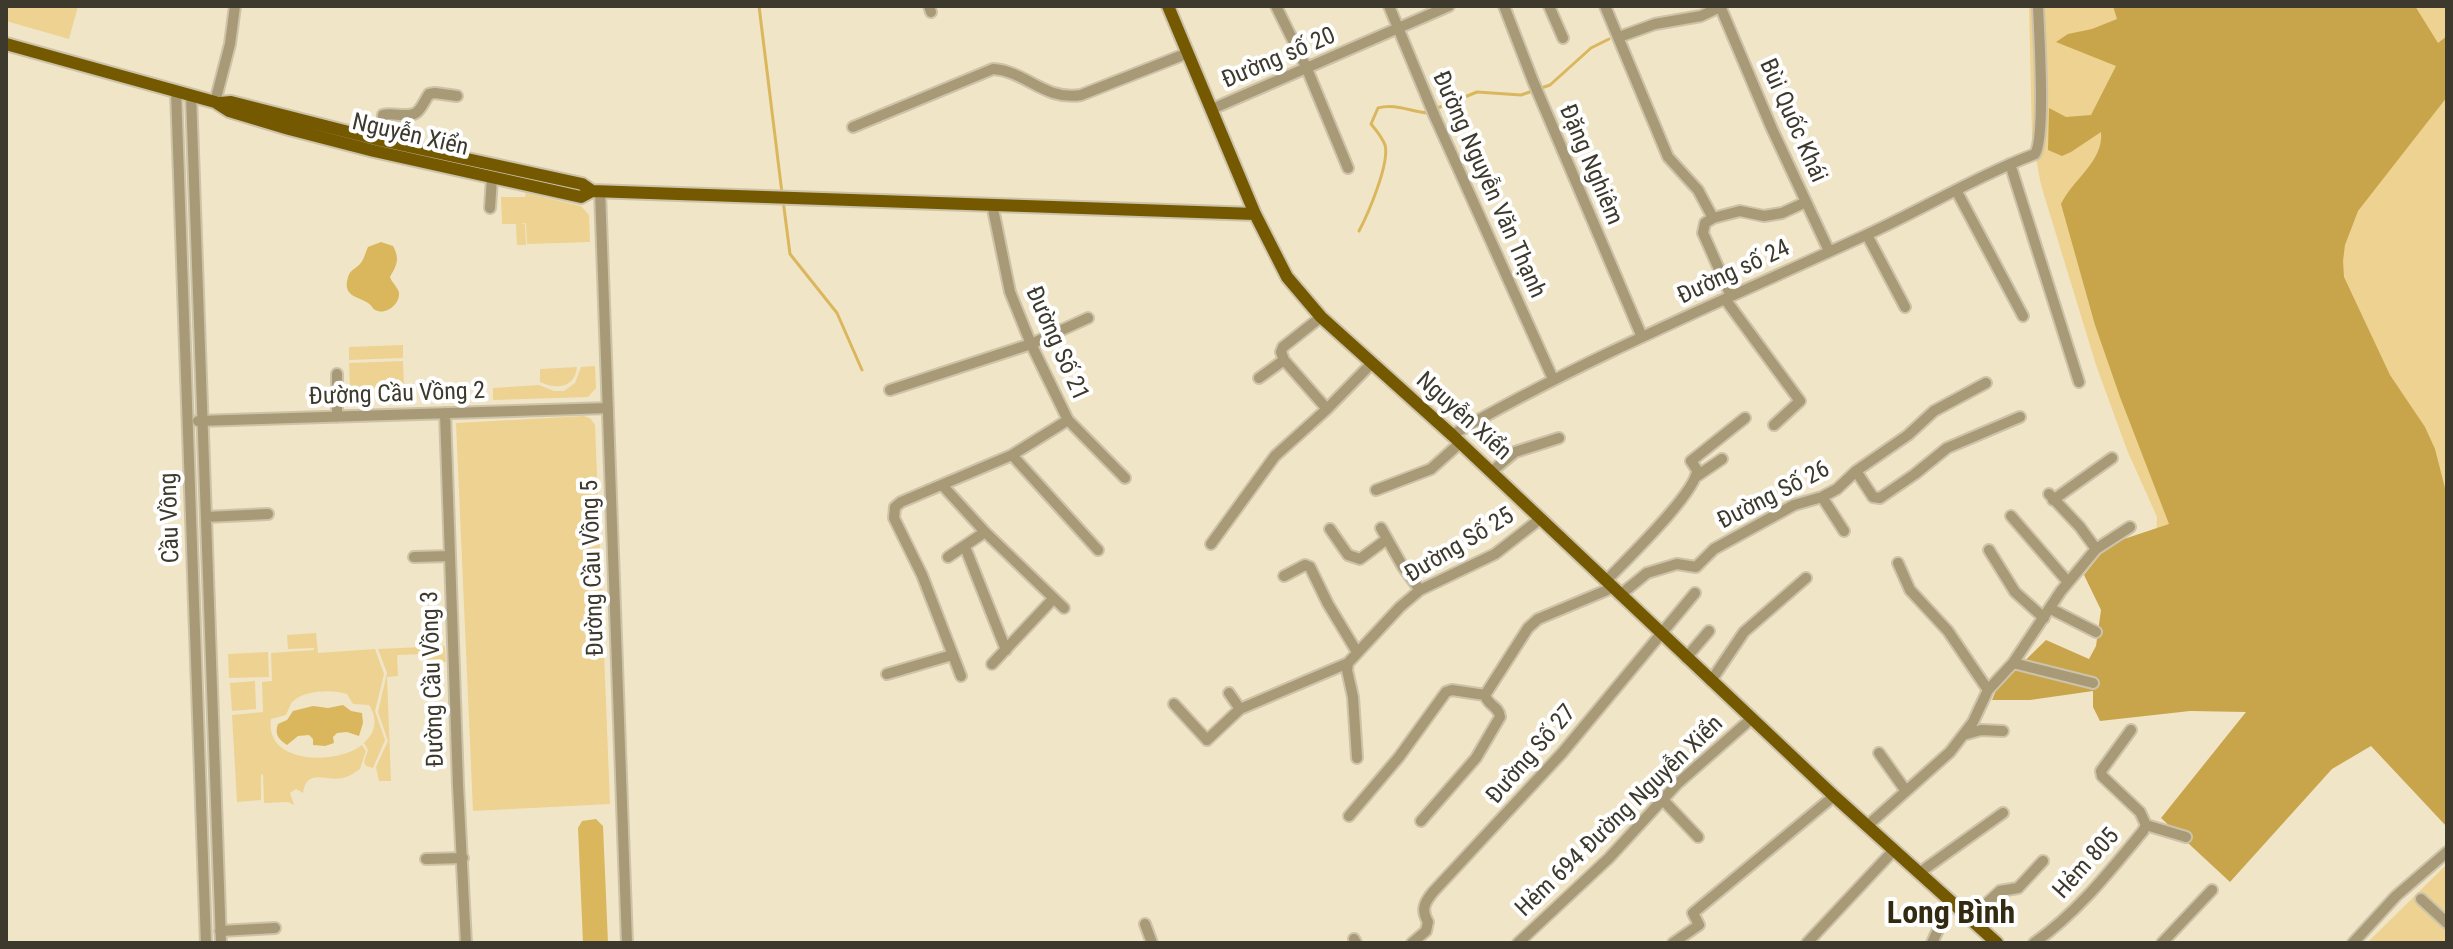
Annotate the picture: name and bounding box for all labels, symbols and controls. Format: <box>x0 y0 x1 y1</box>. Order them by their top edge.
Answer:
street label: Đường số 20 <box>1218 22 1340 96</box>
street label: Bùi Quốc Khái <box>1752 55 1832 187</box>
street label: Đường Nguyễn Văn Thạnh <box>1425 67 1551 303</box>
street label: Đặng Nghiêm <box>1552 101 1628 229</box>
street label: Nguyễn Xiển <box>349 109 471 163</box>
street label: Đường số 24 <box>1673 234 1795 312</box>
street label: Đường Số 21 <box>1018 282 1094 406</box>
street label: Nguyễn Xiển <box>1409 367 1517 467</box>
street label: Đường Cầu Vồng 2 <box>308 378 486 412</box>
street label: Đường Số 26 <box>1713 455 1835 537</box>
street label: Cầu Vồng <box>155 472 187 564</box>
street label: Đường Cầu Vồng 5 <box>577 479 611 657</box>
street label: Đường Số 25 <box>1400 502 1520 590</box>
street label: Đường Cầu Vồng 3 <box>417 590 451 768</box>
street label: Đường Số 27 <box>1481 700 1583 810</box>
street label: Hẻm 694 Đường Nguyễn Xiển <box>1510 710 1730 924</box>
street label: Hẻm 805 <box>2048 823 2126 905</box>
district label: Long Bình <box>1887 896 2015 934</box>

